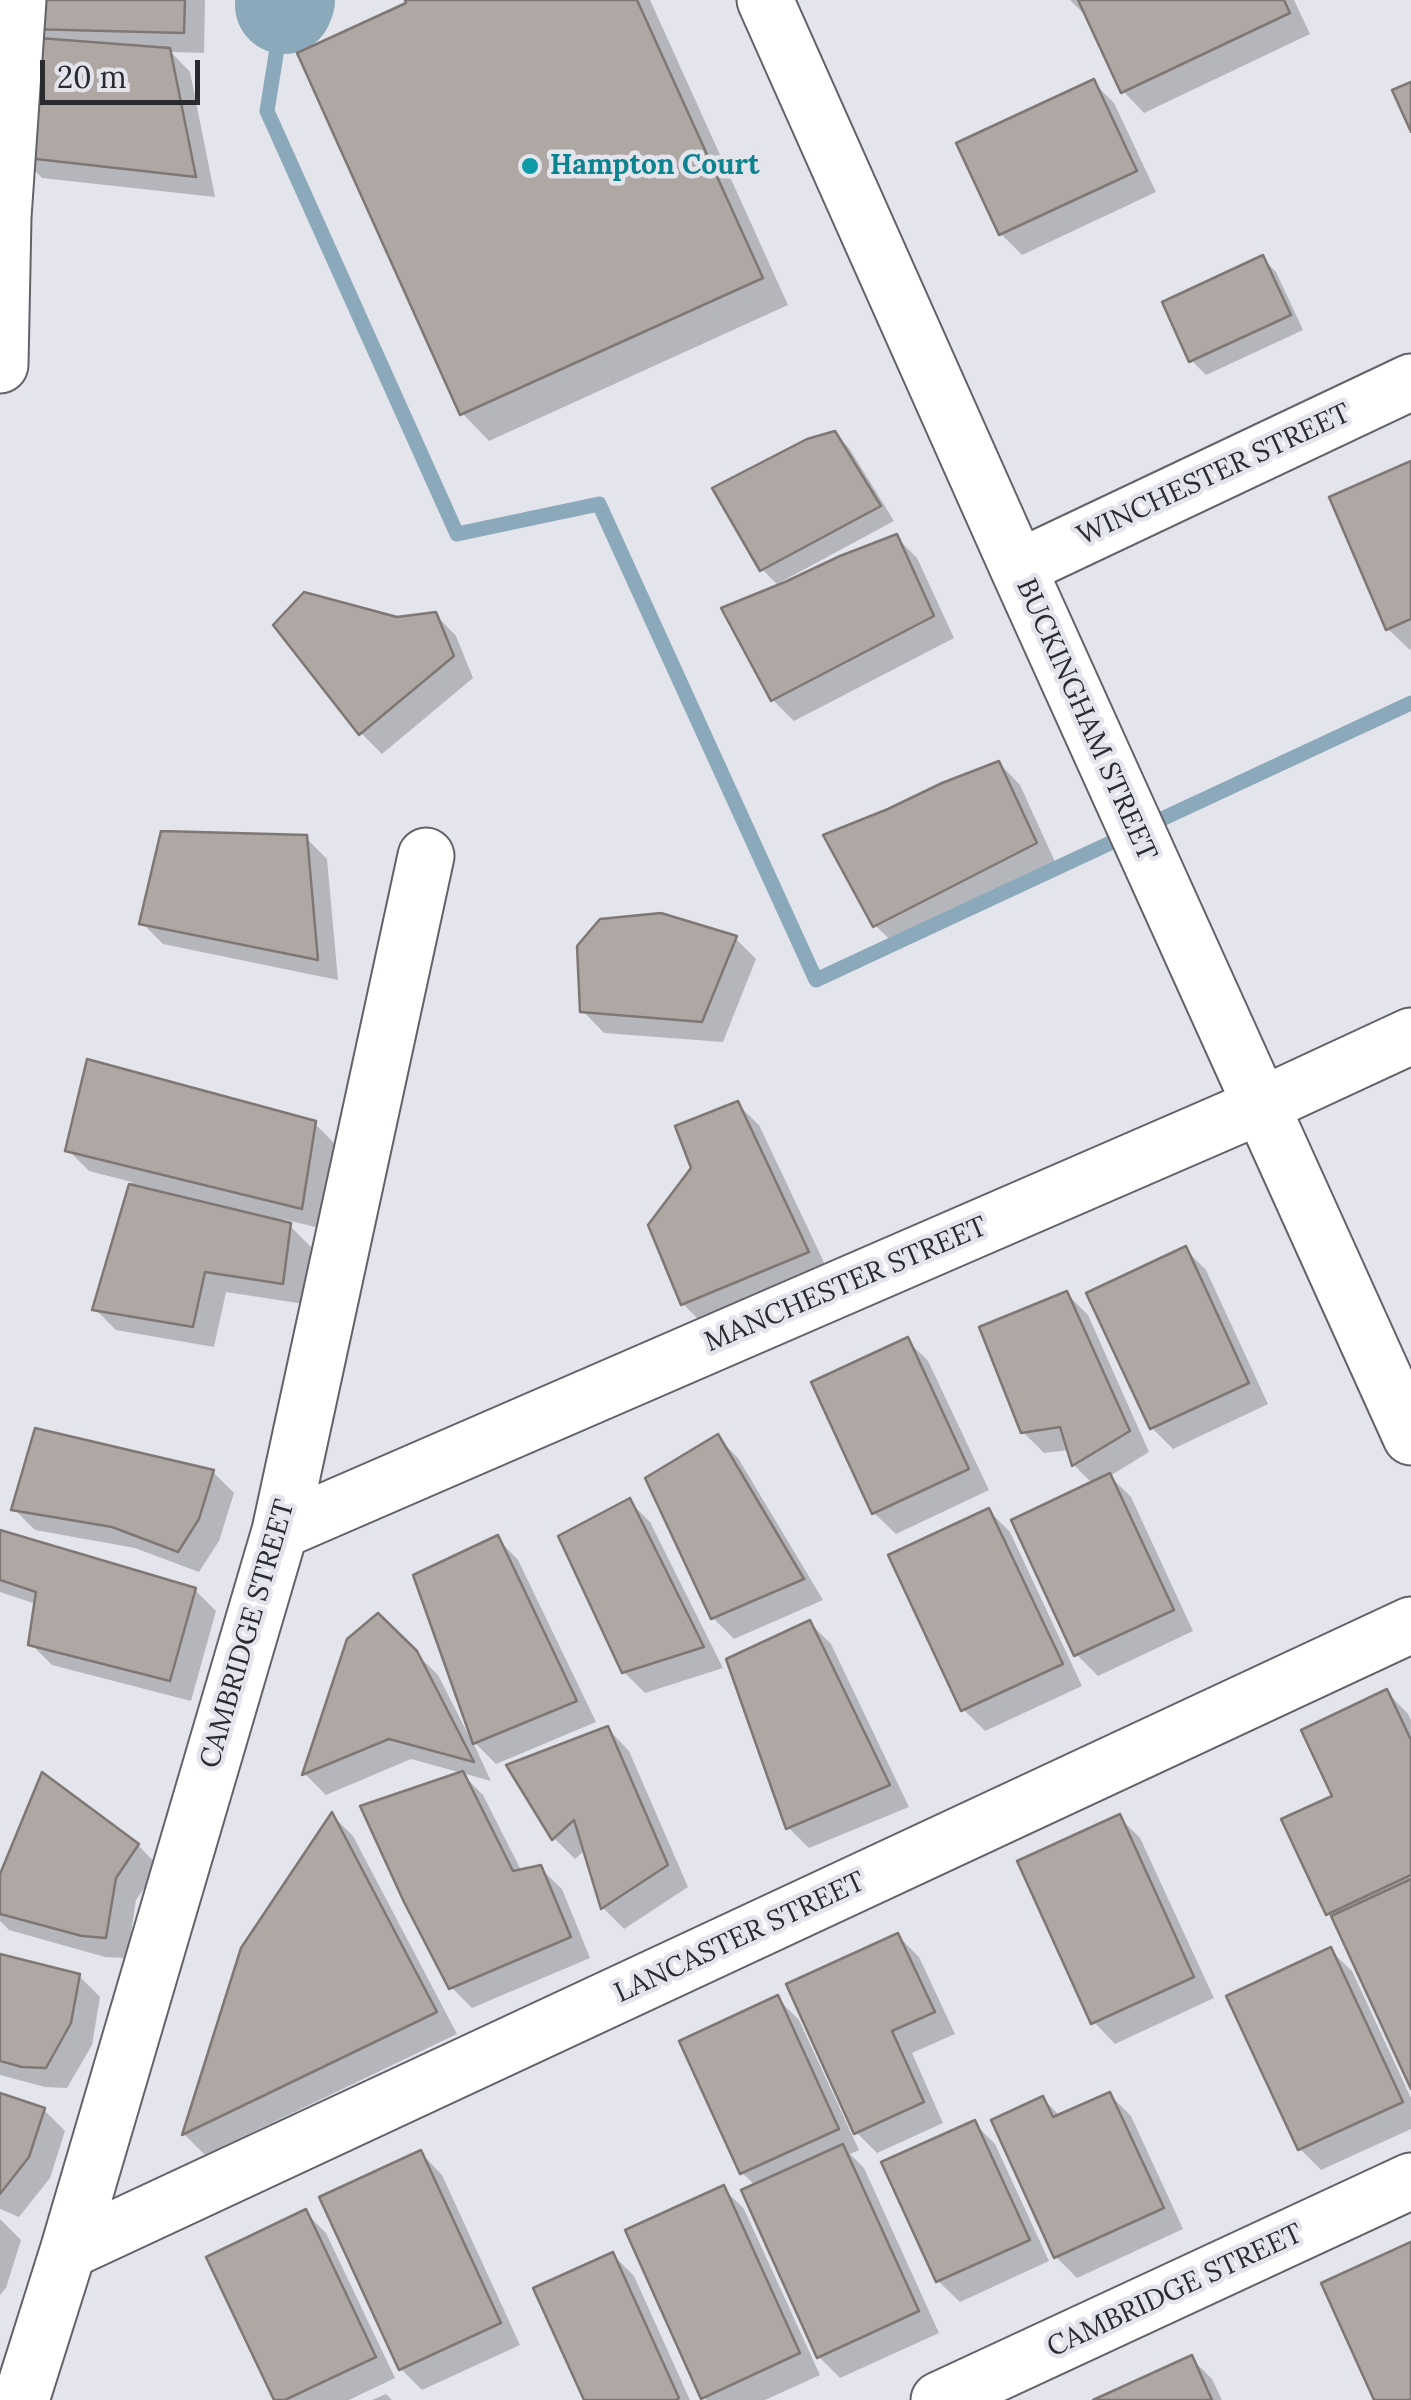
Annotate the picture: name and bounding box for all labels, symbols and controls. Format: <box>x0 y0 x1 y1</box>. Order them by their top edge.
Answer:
scale bar <box>45 40 205 102</box>
text: 20 m <box>57 58 126 96</box>
place label: Hampton Court <box>550 149 759 183</box>
marker: Hampton Court <box>519 155 541 177</box>
street label: WINCHESTER STREET <box>1072 397 1356 553</box>
street label: BUCKINGHAM STREET <box>1009 574 1163 866</box>
street label: MANCHESTER STREET <box>700 1210 992 1360</box>
street label: CAMBRIDGE STREET <box>194 1496 302 1772</box>
street label: LANCASTER STREET <box>609 1865 871 2011</box>
street label: CAMBRIDGE STREET <box>1042 2217 1308 2365</box>

